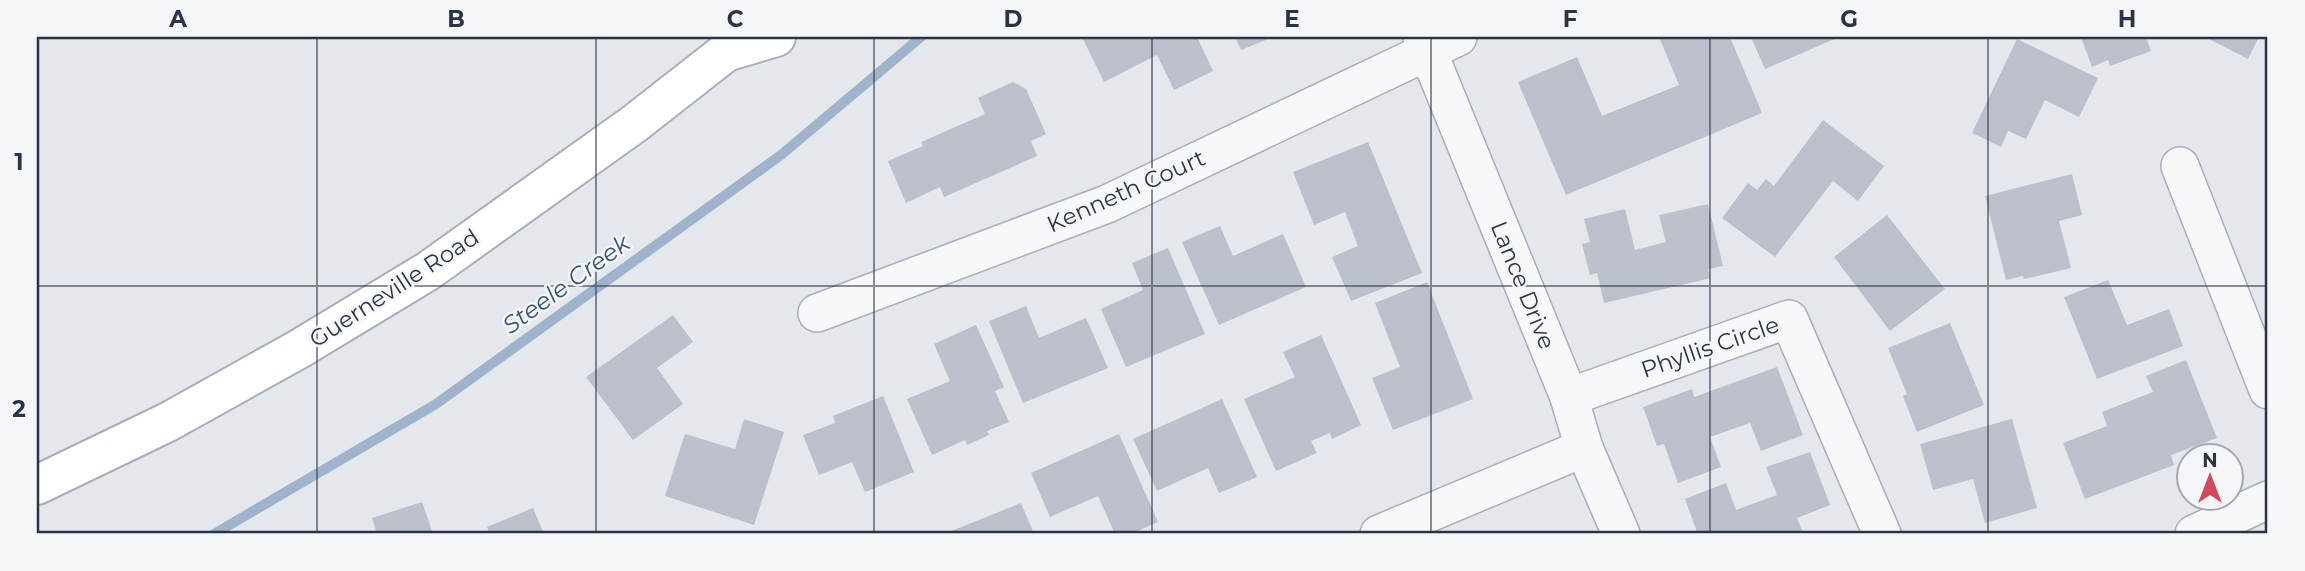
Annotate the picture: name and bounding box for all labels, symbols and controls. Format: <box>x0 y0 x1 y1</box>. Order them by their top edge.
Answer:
text: A <box>168 5 187 33</box>
text: B <box>447 5 465 33</box>
text: C <box>727 5 744 33</box>
text: D <box>1004 5 1023 33</box>
text: E <box>1284 5 1300 33</box>
text: F <box>1563 5 1578 33</box>
text: G <box>1840 5 1858 33</box>
text: H <box>2118 5 2136 33</box>
street label: Kenneth Court <box>1043 144 1209 238</box>
text: 1 <box>14 148 24 176</box>
street label: Lance Drive <box>1485 217 1561 353</box>
street label: Guerneville Road <box>304 223 484 353</box>
water label: Steele Creek <box>497 227 637 340</box>
street label: Phyllis Circle <box>1637 310 1783 384</box>
text: 2 <box>12 395 26 423</box>
north arrow <box>2176 442 2246 512</box>
text: N <box>2202 449 2218 472</box>

